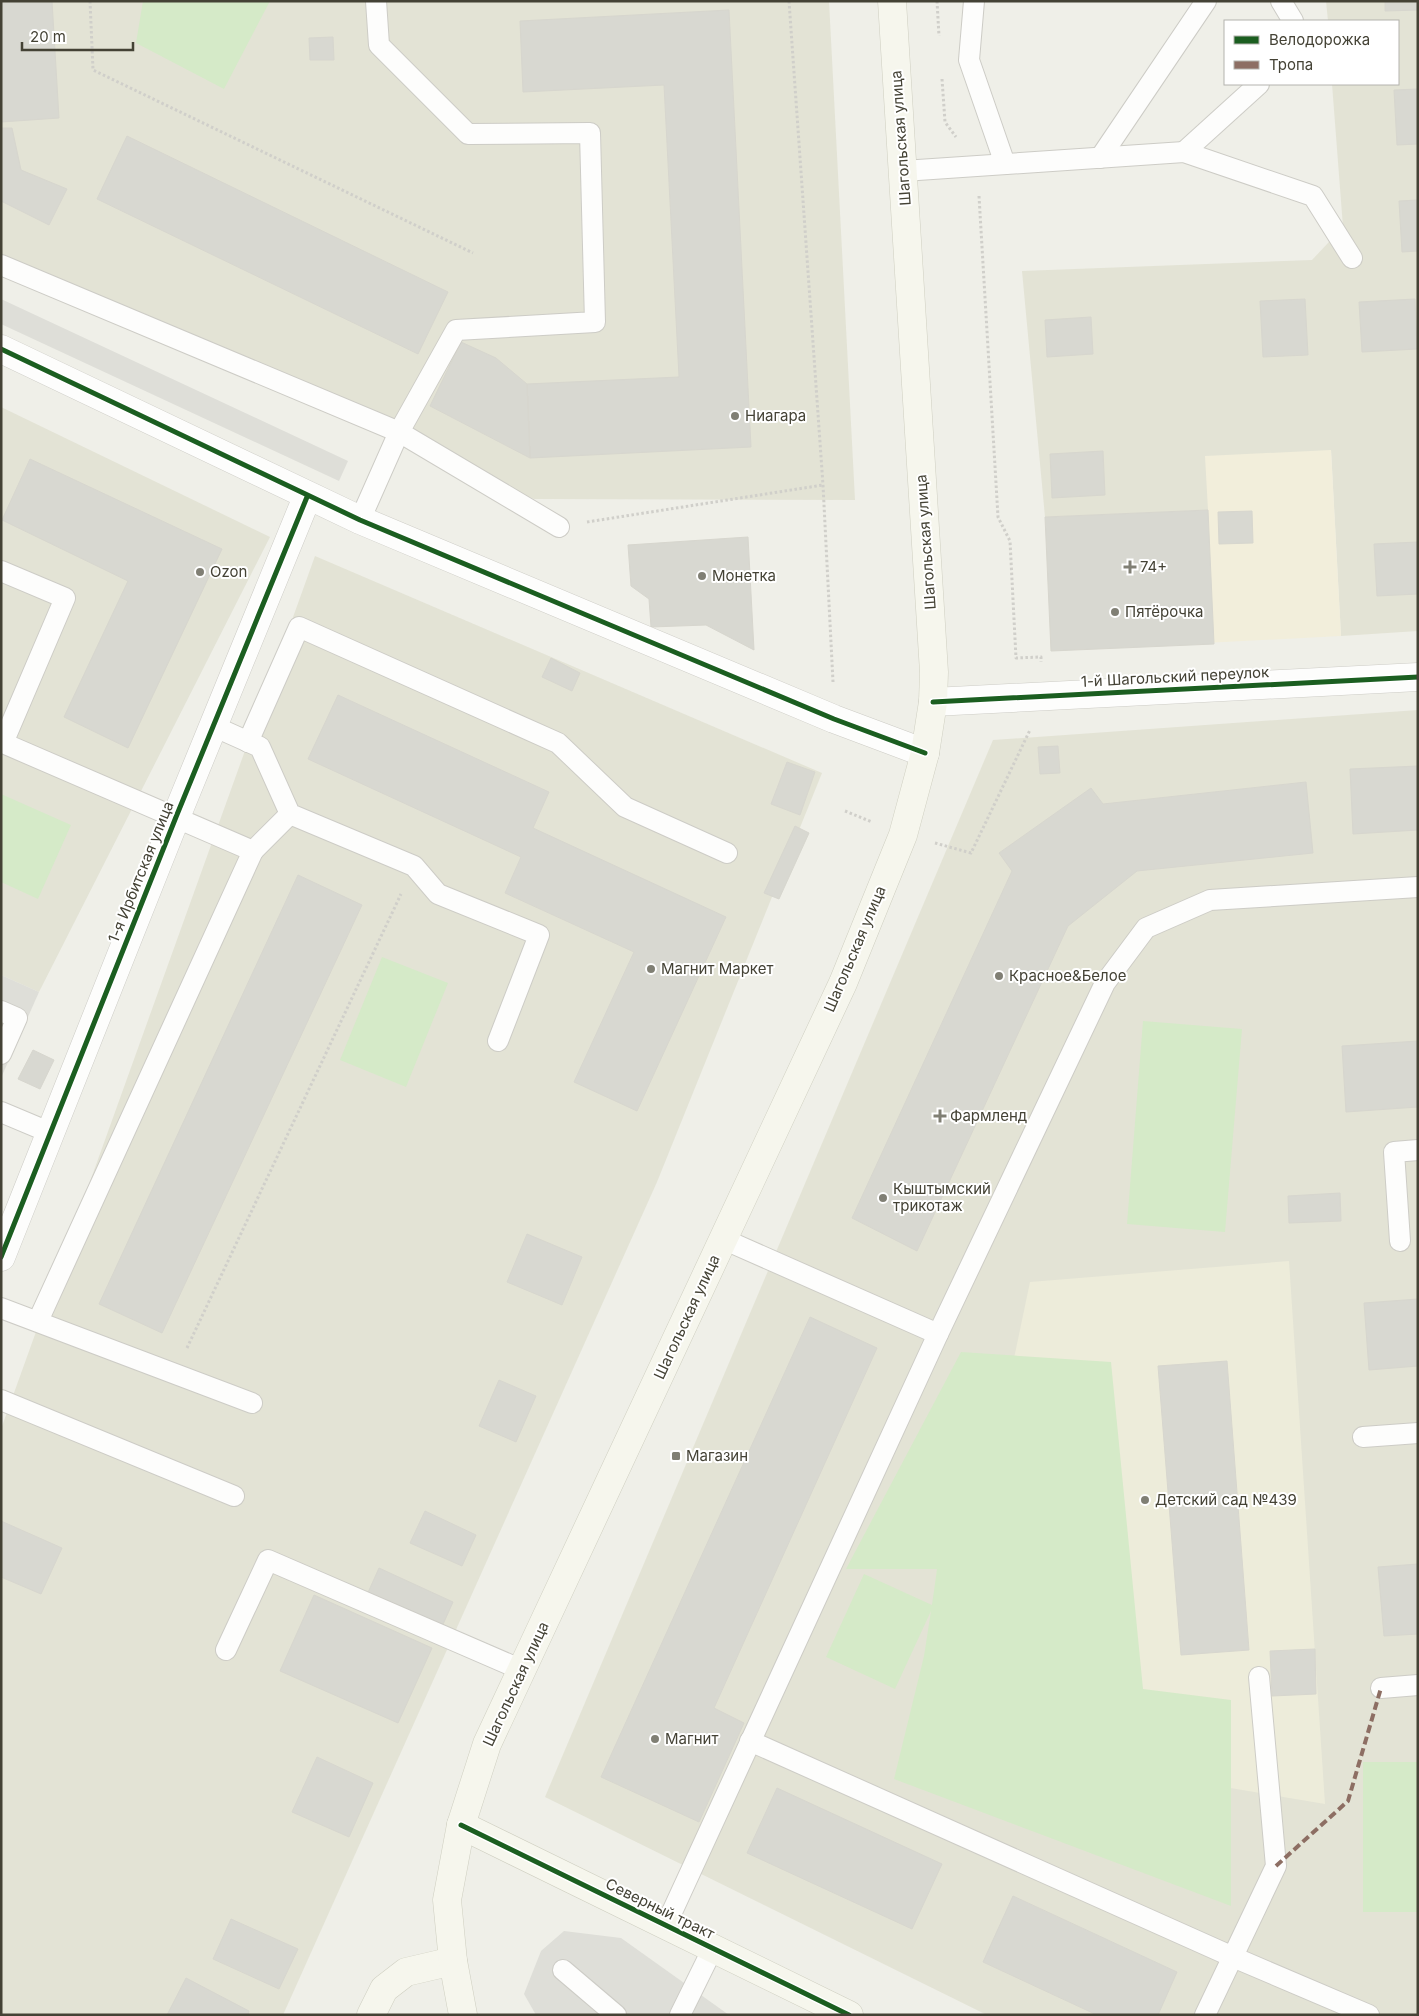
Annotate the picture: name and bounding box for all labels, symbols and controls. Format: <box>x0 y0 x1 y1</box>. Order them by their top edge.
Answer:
scale bar <box>22 20 134 52</box>
legend <box>1224 20 1399 85</box>
text: 20 m <box>30 27 66 46</box>
text: Велодорожка <box>1269 30 1370 49</box>
text: Тропа <box>1269 55 1313 74</box>
street label: Шагольская улица <box>886 70 915 206</box>
place label: Ниагара <box>745 406 806 425</box>
marker: Ниагара <box>729 410 741 422</box>
street label: Шагольская улица <box>911 474 940 610</box>
place label: 74+ <box>1140 557 1167 576</box>
marker: 74+ <box>1124 561 1136 573</box>
place label: Ozon <box>210 562 247 581</box>
marker: Ozon <box>194 566 206 578</box>
place label: Монетка <box>712 566 776 585</box>
marker: Монетка <box>696 570 708 582</box>
place label: Пятёрочка <box>1125 602 1204 621</box>
marker: Пятёрочка <box>1109 606 1121 618</box>
street label: 1-й Шагольский переулок <box>1080 662 1270 691</box>
street label: 1-я Ирбитская улица <box>103 798 178 945</box>
street label: Шагольская улица <box>819 883 890 1015</box>
place label: Магнит Маркет <box>661 959 773 978</box>
marker: Магнит Маркет <box>645 963 657 975</box>
place label: Красное&Белое <box>1009 966 1126 985</box>
marker: Красное&Белое <box>993 970 1005 982</box>
place label: Фармленд <box>950 1106 1027 1125</box>
marker: Фармленд <box>934 1110 946 1122</box>
place label: Кыштымский трикотаж <box>893 1179 991 1215</box>
marker: Кыштымский трикотаж <box>877 1192 889 1204</box>
street label: Шагольская улица <box>649 1251 724 1382</box>
place label: Магазин <box>686 1446 748 1465</box>
marker: Магазин <box>670 1450 682 1462</box>
place label: Детский сад №439 <box>1155 1490 1297 1509</box>
marker: Детский сад №439 <box>1139 1494 1151 1506</box>
street label: Шагольская улица <box>478 1618 553 1749</box>
place label: Магнит <box>665 1729 718 1748</box>
marker: Магнит <box>649 1733 661 1745</box>
street label: Северный тракт <box>602 1874 718 1943</box>

